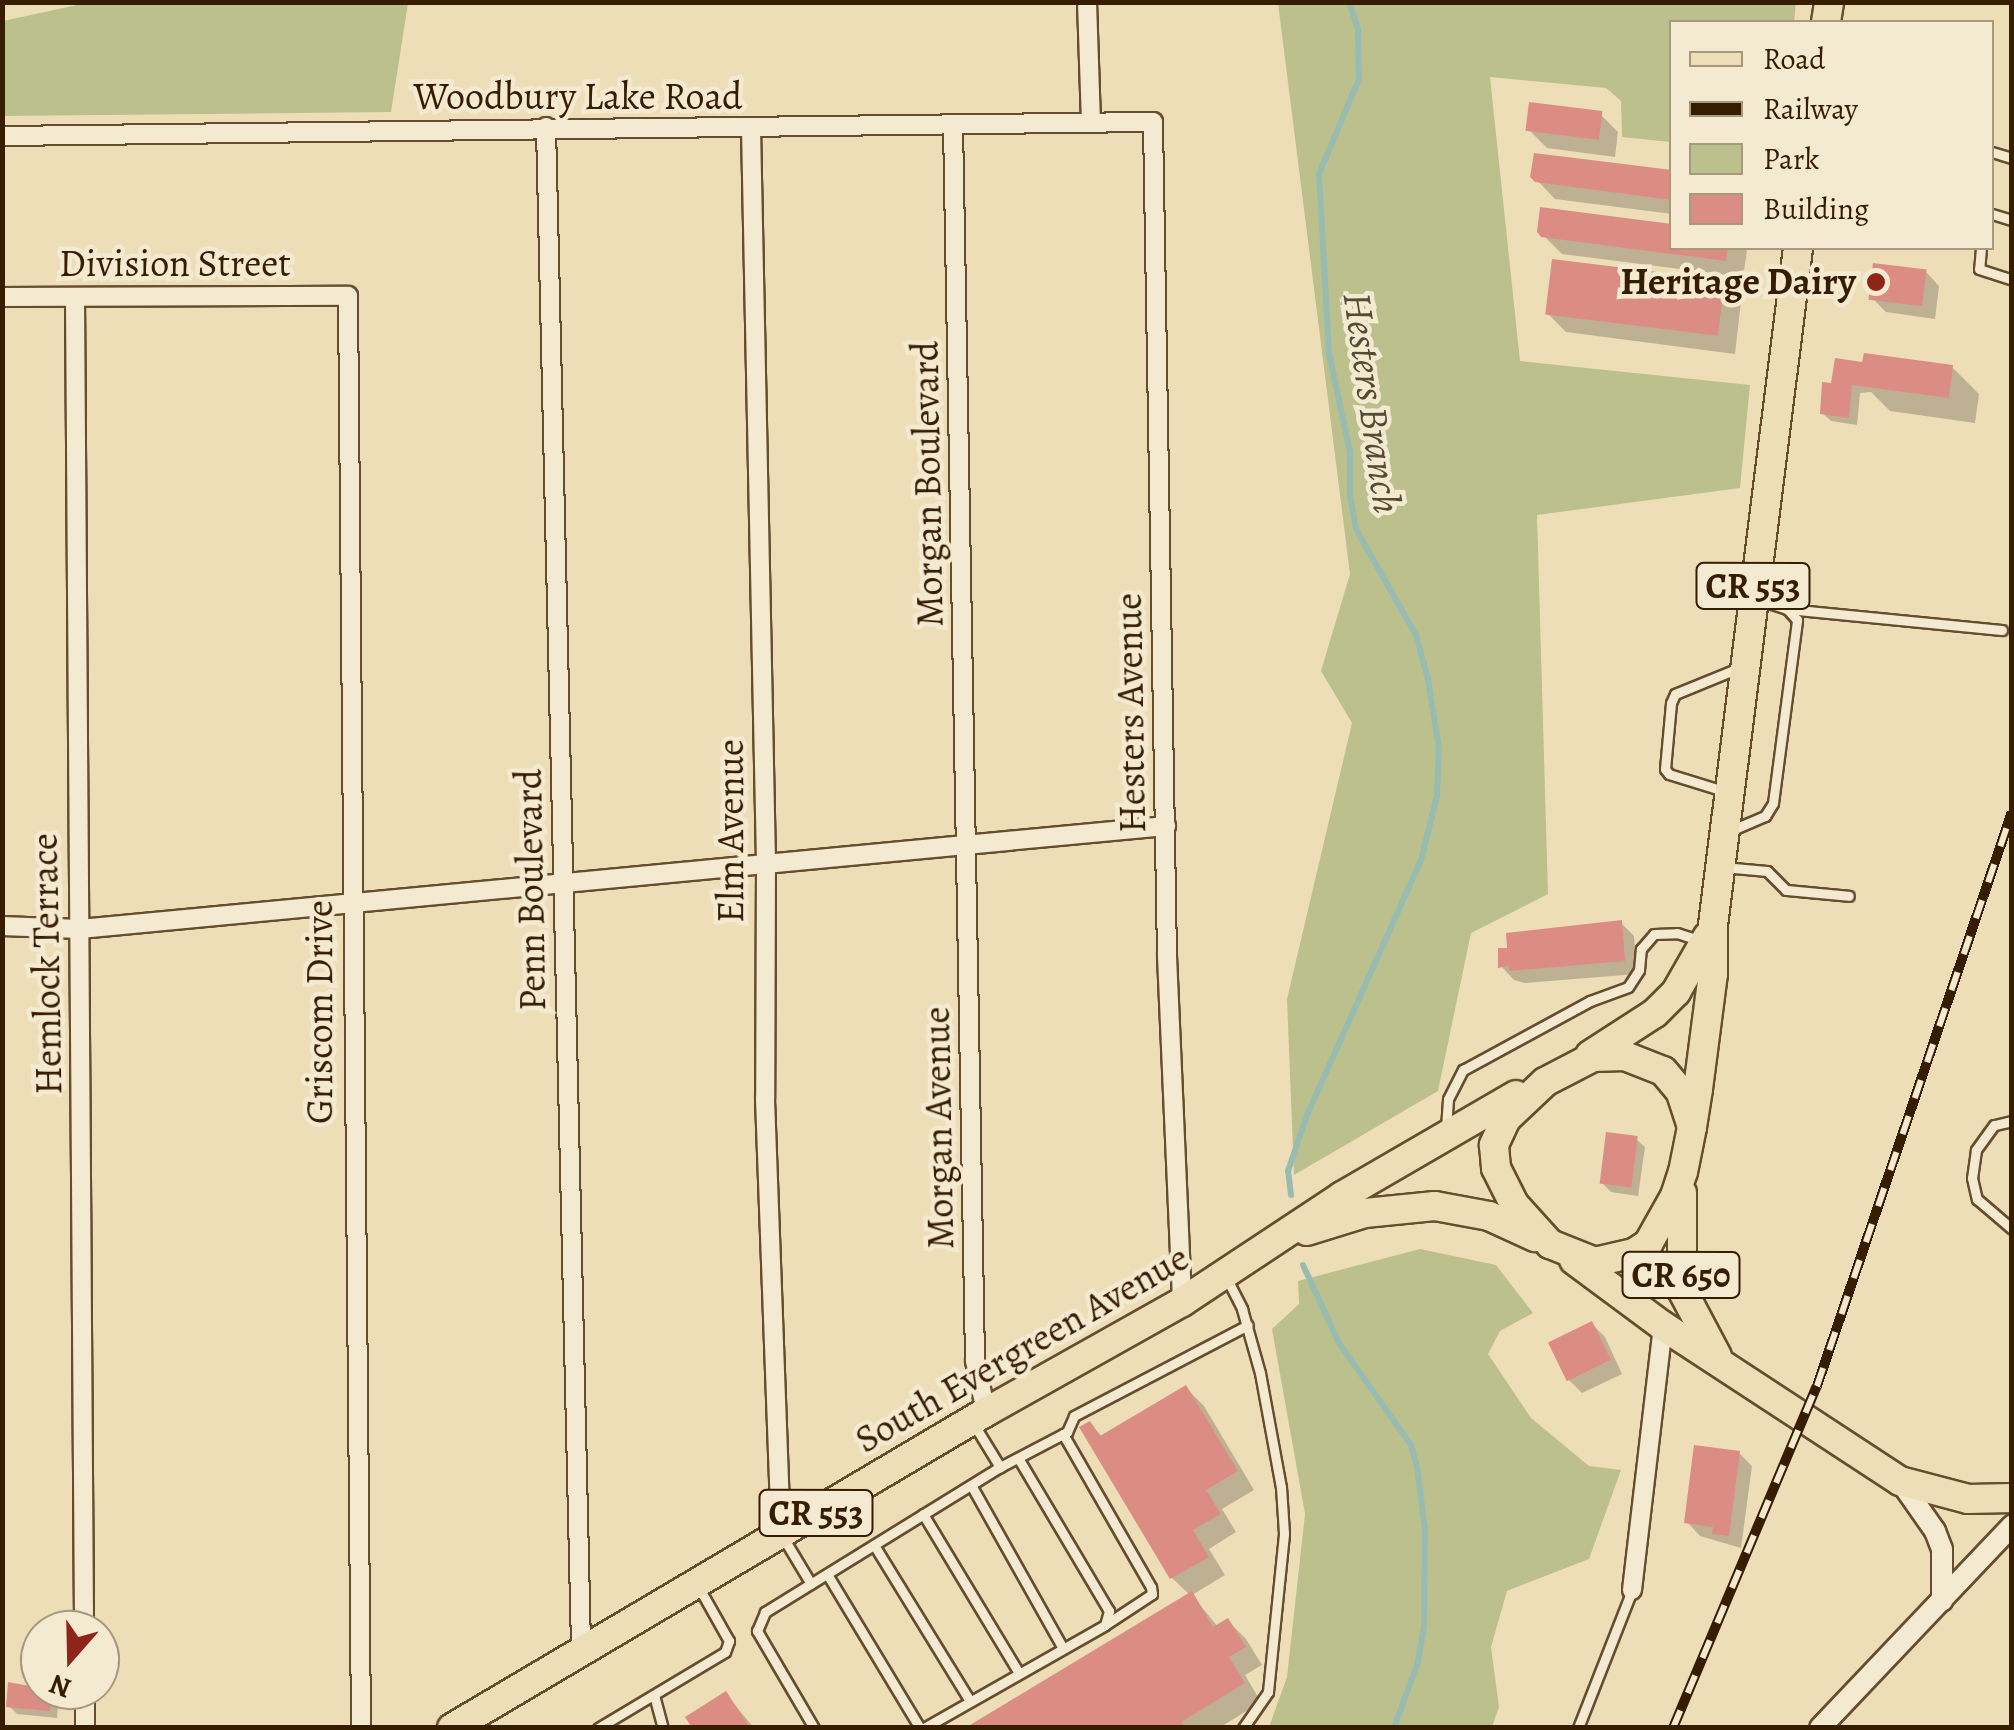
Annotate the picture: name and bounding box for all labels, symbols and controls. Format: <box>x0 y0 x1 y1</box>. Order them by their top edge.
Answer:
legend <box>1669 20 1994 250</box>
text: Road <box>1763 39 1825 79</box>
street label: Woodbury Lake Road <box>413 74 743 120</box>
text: Railway <box>1763 89 1858 129</box>
text: Park <box>1763 139 1819 179</box>
text: Building <box>1763 189 1869 229</box>
street label: Division Street <box>59 241 291 287</box>
place label: Heritage Dairy <box>1620 259 1856 305</box>
marker: Heritage Dairy <box>1865 271 1887 293</box>
water label: Hesters Branch <box>1333 289 1411 517</box>
street label: Morgan Boulevard <box>903 341 953 627</box>
road number: CR 553 <box>1693 556 1813 616</box>
street label: Hesters Avenue <box>1106 592 1156 834</box>
street label: Elm Avenue <box>708 739 754 923</box>
street label: Penn Boulevard <box>506 769 556 1011</box>
street label: Hemlock Terrace <box>22 833 72 1095</box>
street label: Griscom Drive <box>297 900 343 1124</box>
street label: Morgan Avenue <box>914 1006 964 1250</box>
street label: South Evergreen Avenue <box>847 1235 1197 1463</box>
road number: CR 650 <box>1621 1245 1741 1305</box>
road number: CR 553 <box>756 1483 876 1543</box>
north arrow <box>20 1610 120 1710</box>
text: N <box>44 1665 77 1708</box>

